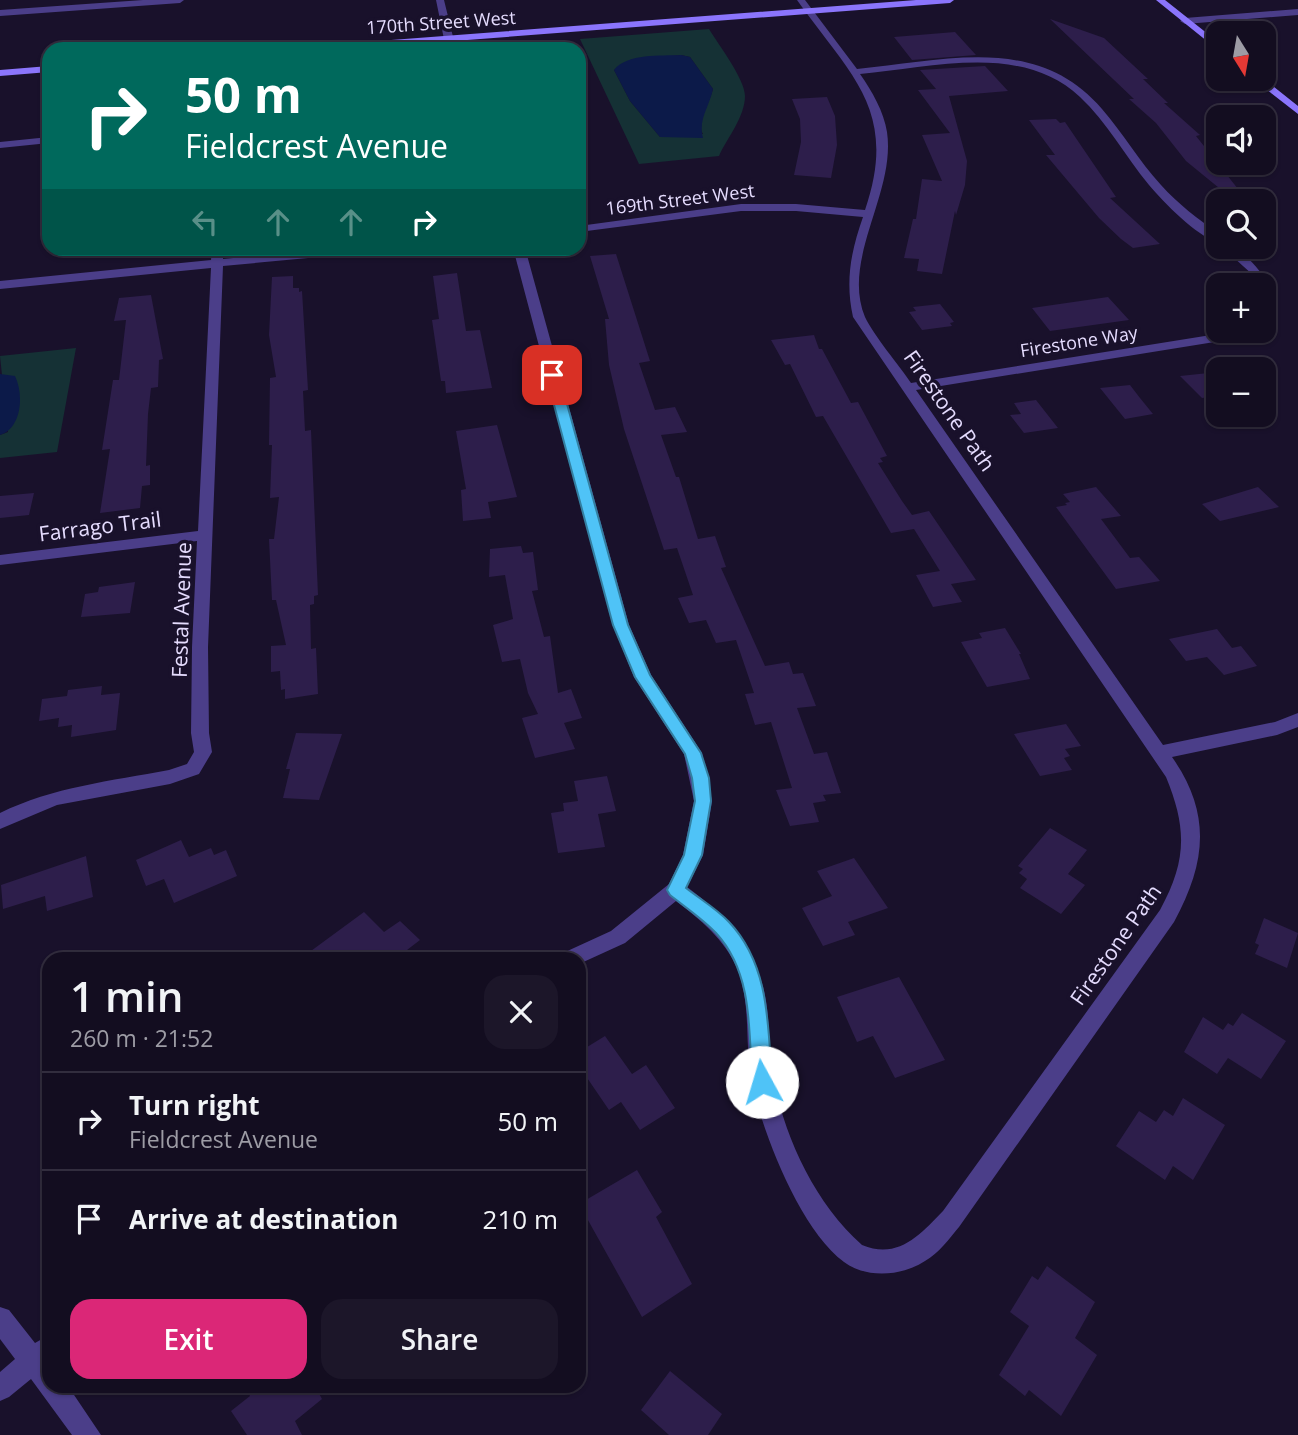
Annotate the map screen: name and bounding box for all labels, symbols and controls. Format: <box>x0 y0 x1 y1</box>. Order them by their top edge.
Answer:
street label: 170th Street West <box>365 5 516 39</box>
north arrow <box>1206 21 1276 91</box>
map controls <box>1206 21 1276 427</box>
text: 50 m <box>185 61 302 127</box>
icon: right <box>70 70 161 161</box>
button: sound <box>1206 105 1276 175</box>
text: Fieldcrest Avenue <box>185 124 448 167</box>
street label: 169th Street West <box>604 178 756 220</box>
button: search <box>1206 189 1276 259</box>
icon: left <box>186 203 224 241</box>
icon: ahead <box>259 203 297 241</box>
icon: ahead <box>332 203 370 241</box>
icon: right <box>405 203 443 241</box>
button: + <box>1206 273 1276 343</box>
street label: Firestone Way <box>1018 320 1140 362</box>
street label: Firestone Path <box>898 344 1002 476</box>
pin <box>522 345 582 405</box>
icon: arrive <box>533 356 571 394</box>
button: − <box>1206 357 1276 427</box>
street label: Farrago Trail <box>37 505 163 547</box>
street label: Festal Avenue <box>165 542 197 678</box>
street label: Firestone Path <box>1063 878 1167 1010</box>
text: 1 min <box>70 967 183 1024</box>
button: close <box>484 975 558 1049</box>
text: 260 m · 21:52 <box>70 1022 213 1054</box>
position arrow <box>725 1045 799 1119</box>
text: Turn right <box>129 1087 260 1123</box>
icon: right <box>70 1102 108 1140</box>
text: 50 m <box>497 1103 558 1139</box>
text: Fieldcrest Avenue <box>129 1123 318 1155</box>
icon: arrive <box>70 1200 108 1238</box>
text: Arrive at destination <box>129 1201 398 1237</box>
text: 210 m <box>483 1201 558 1237</box>
button: Exit <box>70 1299 307 1379</box>
button: Share <box>321 1299 558 1379</box>

